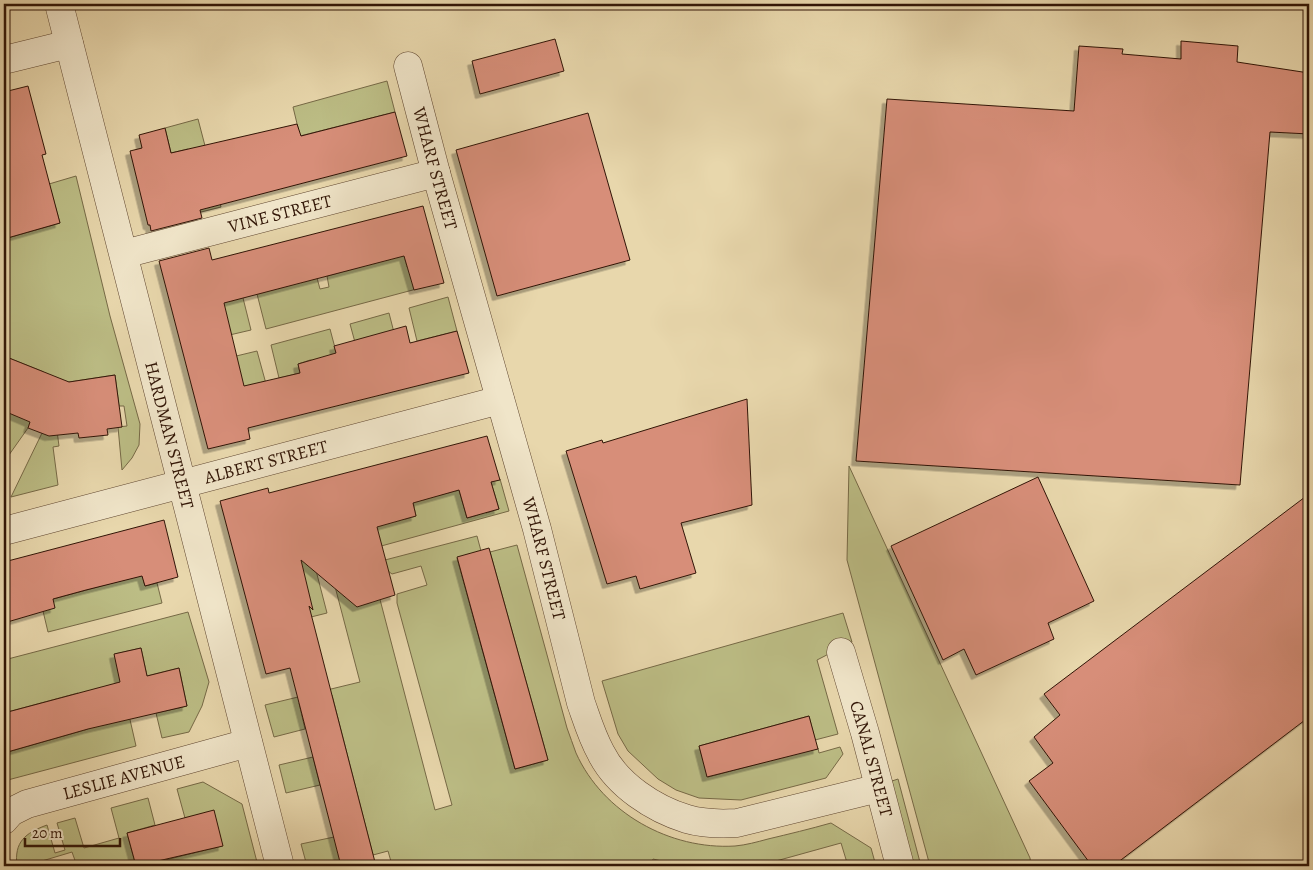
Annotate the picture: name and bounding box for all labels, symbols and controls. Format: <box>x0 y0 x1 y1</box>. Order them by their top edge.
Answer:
street label: WHARF STREET <box>407 104 464 233</box>
street label: VINE STREET <box>224 189 334 239</box>
street label: HARDMAN STREET <box>139 359 200 512</box>
street label: ALBERT STREET <box>201 434 330 490</box>
street label: WHARF STREET <box>516 493 572 623</box>
street label: CANAL STREET <box>844 698 899 820</box>
street label: LESLIE AVENUE <box>60 749 188 806</box>
scale bar <box>25 815 120 847</box>
text: 20 m <box>32 823 63 843</box>

